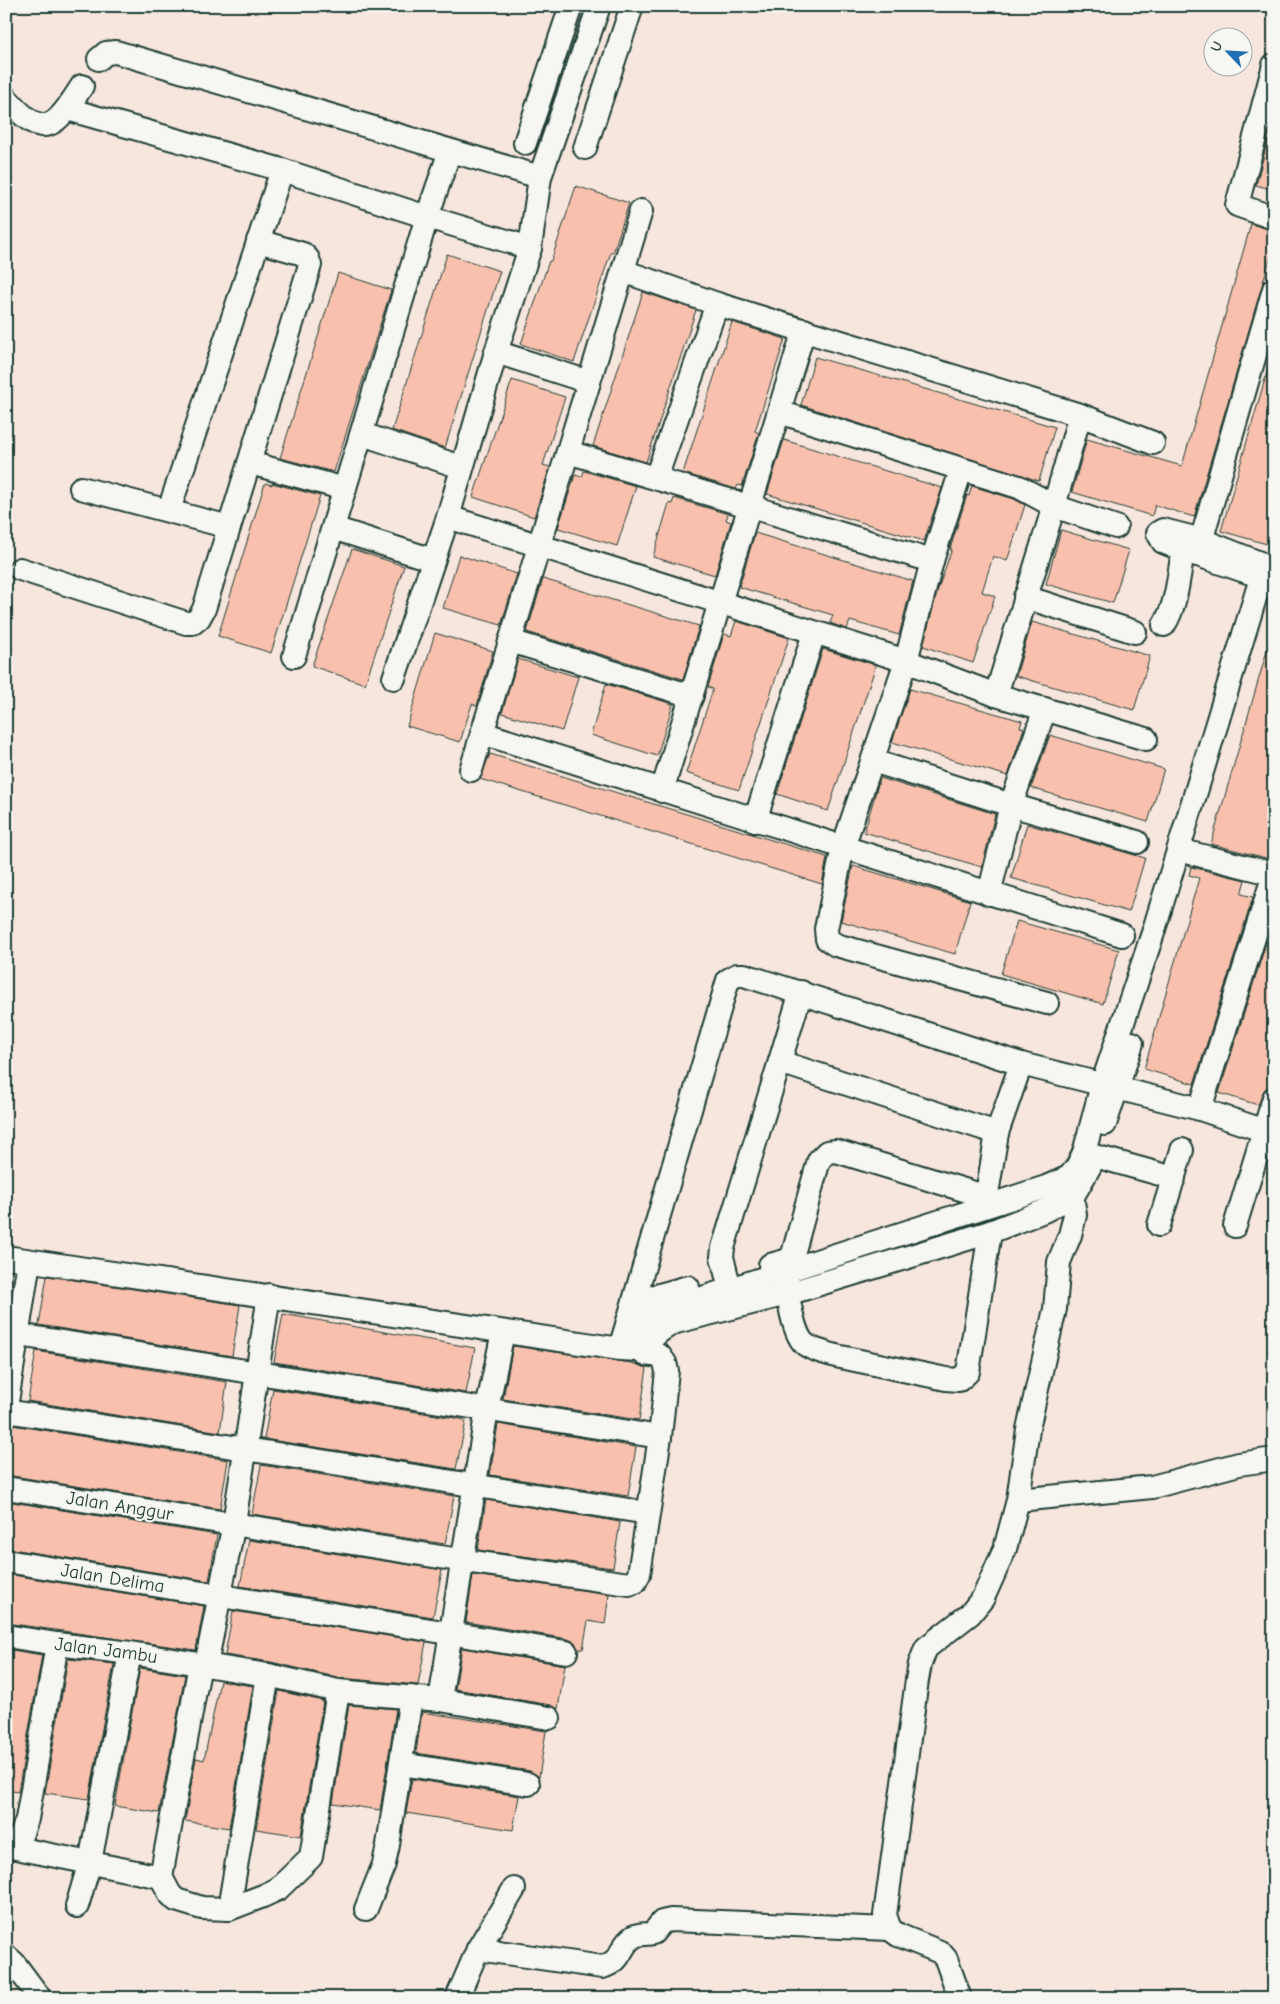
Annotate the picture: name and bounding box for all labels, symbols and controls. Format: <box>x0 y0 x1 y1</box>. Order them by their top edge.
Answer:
north arrow <box>1202 28 1252 78</box>
text: U <box>1207 39 1226 55</box>
street label: Jalan Anggur <box>65 1487 176 1525</box>
street label: Jalan Delima <box>59 1559 166 1598</box>
street label: Jalan Jambu <box>53 1633 159 1668</box>

